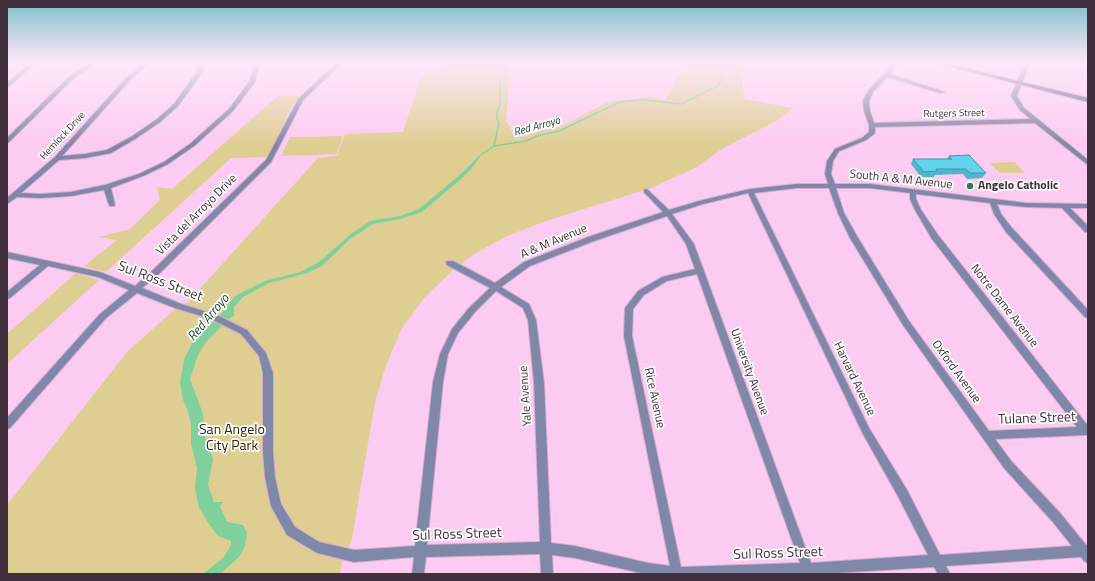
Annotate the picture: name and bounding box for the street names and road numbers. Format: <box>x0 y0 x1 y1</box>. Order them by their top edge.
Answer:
street label: Rutgers Street <box>923 107 985 121</box>
street label: Hemlock Drive <box>38 110 88 162</box>
street label: South A & M Avenue <box>849 167 953 193</box>
street label: Vista del Arroyo Drive <box>154 172 240 258</box>
street label: A & M Avenue <box>519 222 589 262</box>
street label: Sul Ross Street <box>115 258 205 306</box>
street label: Notre Dame Avenue <box>967 262 1041 350</box>
street label: University Avenue <box>727 327 771 417</box>
street label: Oxford Avenue <box>928 338 984 406</box>
street label: Harvard Avenue <box>830 340 878 418</box>
street label: Yale Avenue <box>517 365 535 427</box>
street label: Rice Avenue <box>641 366 667 430</box>
street label: Tulane Street <box>998 409 1076 429</box>
street label: Sul Ross Street <box>412 525 502 545</box>
street label: Sul Ross Street <box>733 544 823 564</box>

